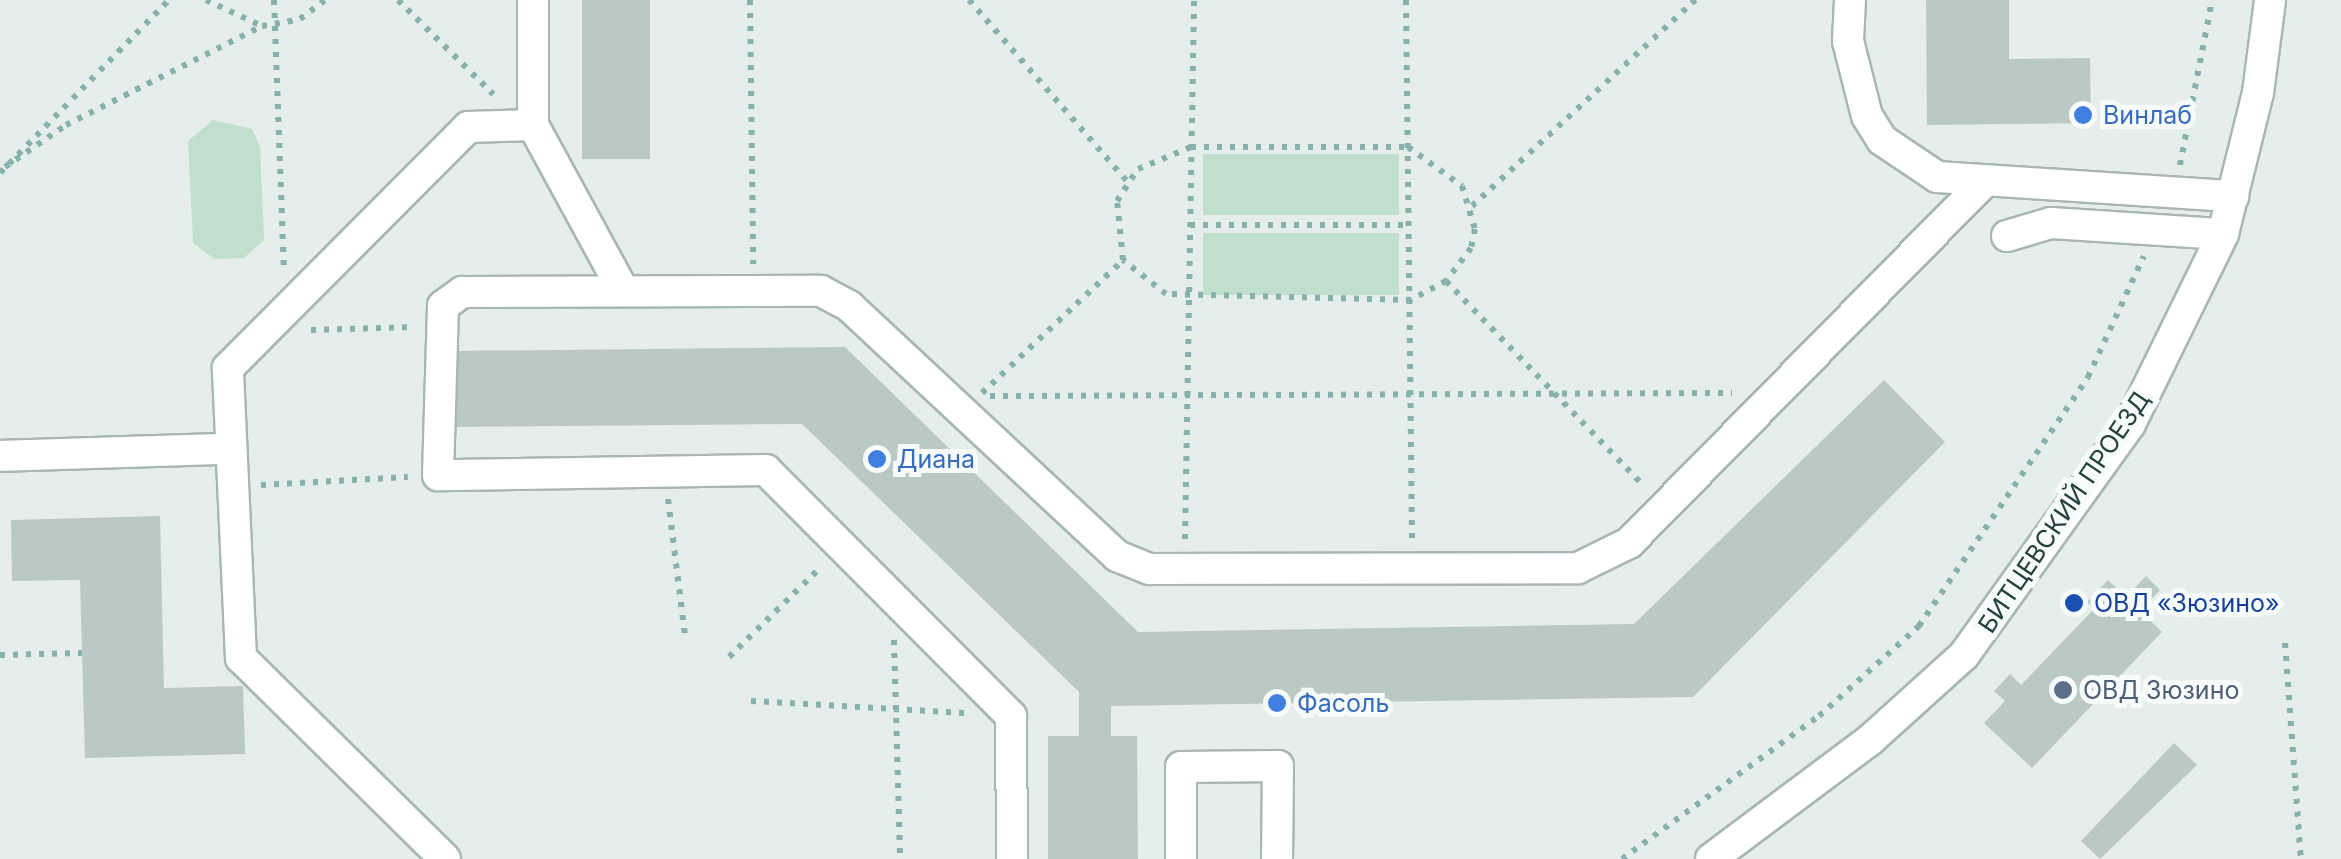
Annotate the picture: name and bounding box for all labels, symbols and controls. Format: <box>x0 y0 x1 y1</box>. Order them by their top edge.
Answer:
place label: Винлаб <box>2103 100 2192 130</box>
marker: Винлаб <box>2072 104 2094 126</box>
street label: БИТЦЕВСКИЙ ПРОЕЗД <box>1972 386 2156 638</box>
place label: Диана <box>897 444 975 474</box>
marker: Диана <box>866 448 888 470</box>
place label: ОВД «Зюзино» <box>2094 588 2280 618</box>
marker: ОВД «Зюзино» <box>2063 592 2085 614</box>
place label: ОВД Зюзино <box>2083 675 2239 705</box>
marker: ОВД Зюзино <box>2052 679 2074 701</box>
place label: Фасоль <box>1297 688 1389 718</box>
marker: Фасоль <box>1266 692 1288 714</box>

